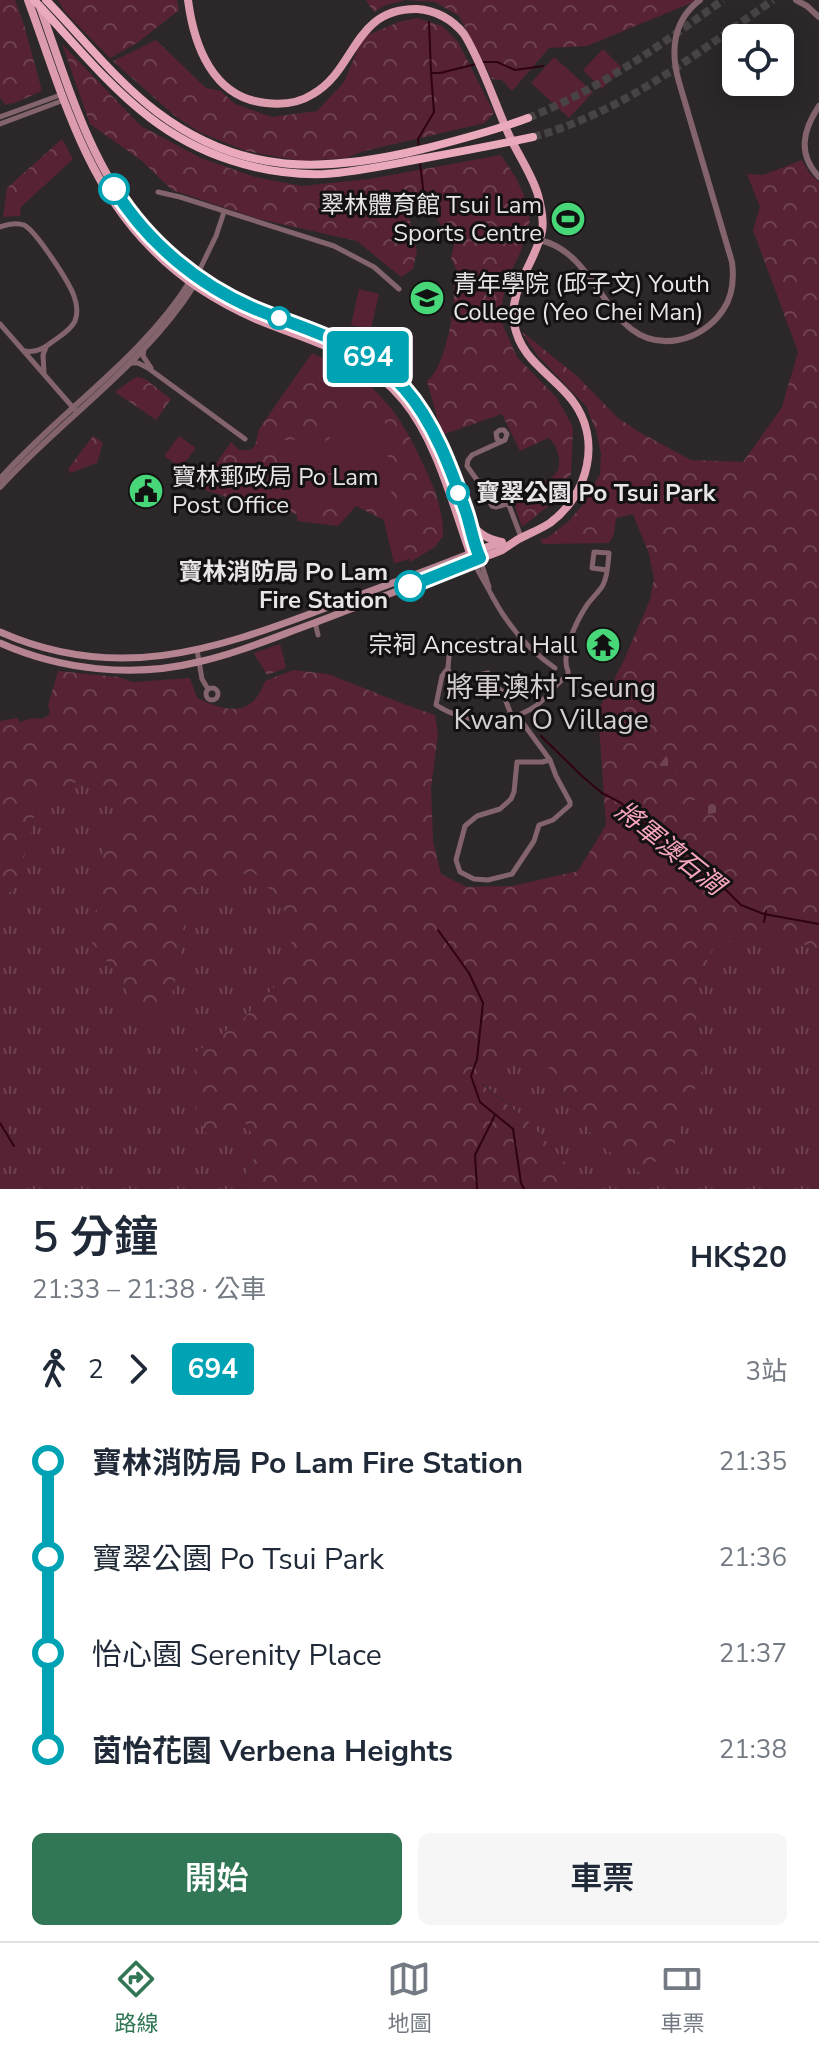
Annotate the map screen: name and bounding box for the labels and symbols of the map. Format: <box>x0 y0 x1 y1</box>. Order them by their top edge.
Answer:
unlabelled marker <box>99 174 129 204</box>
place label: 翠林體育館 Tsui Lam Sports Centre <box>320 189 542 249</box>
sports icon: 翠林體育館 Tsui Lam Sports Centre <box>549 200 587 238</box>
place label: 青年學院 (邱子文) Youth College (Yeo Chei Man) <box>453 268 710 328</box>
school or university icon: 青年學院 (邱子文) Youth College (Yeo Chei Man) <box>408 279 446 317</box>
unlabelled marker <box>268 307 290 329</box>
line badge: 694 <box>322 331 414 383</box>
place label: 寶林郵政局 Po Lam Post Office <box>172 461 379 521</box>
public building icon: 寶林郵政局 Po Lam Post Office <box>127 472 165 510</box>
place label: 寶翠公園 Po Tsui Park <box>476 477 717 509</box>
marker: 寶翠公園 Po Tsui Park <box>447 482 469 504</box>
place label: 寶林消防局 Po Lam Fire Station <box>179 556 388 616</box>
marker: 寶林消防局 Po Lam Fire Station <box>395 571 425 601</box>
temple icon: 宗祠 Ancestral Hall <box>584 626 622 664</box>
place label: 宗祠 Ancestral Hall <box>369 629 577 661</box>
district label: 將軍澳村 Tseung Kwan O Village <box>446 669 656 739</box>
water label: 將軍澳石澗 <box>608 794 734 905</box>

